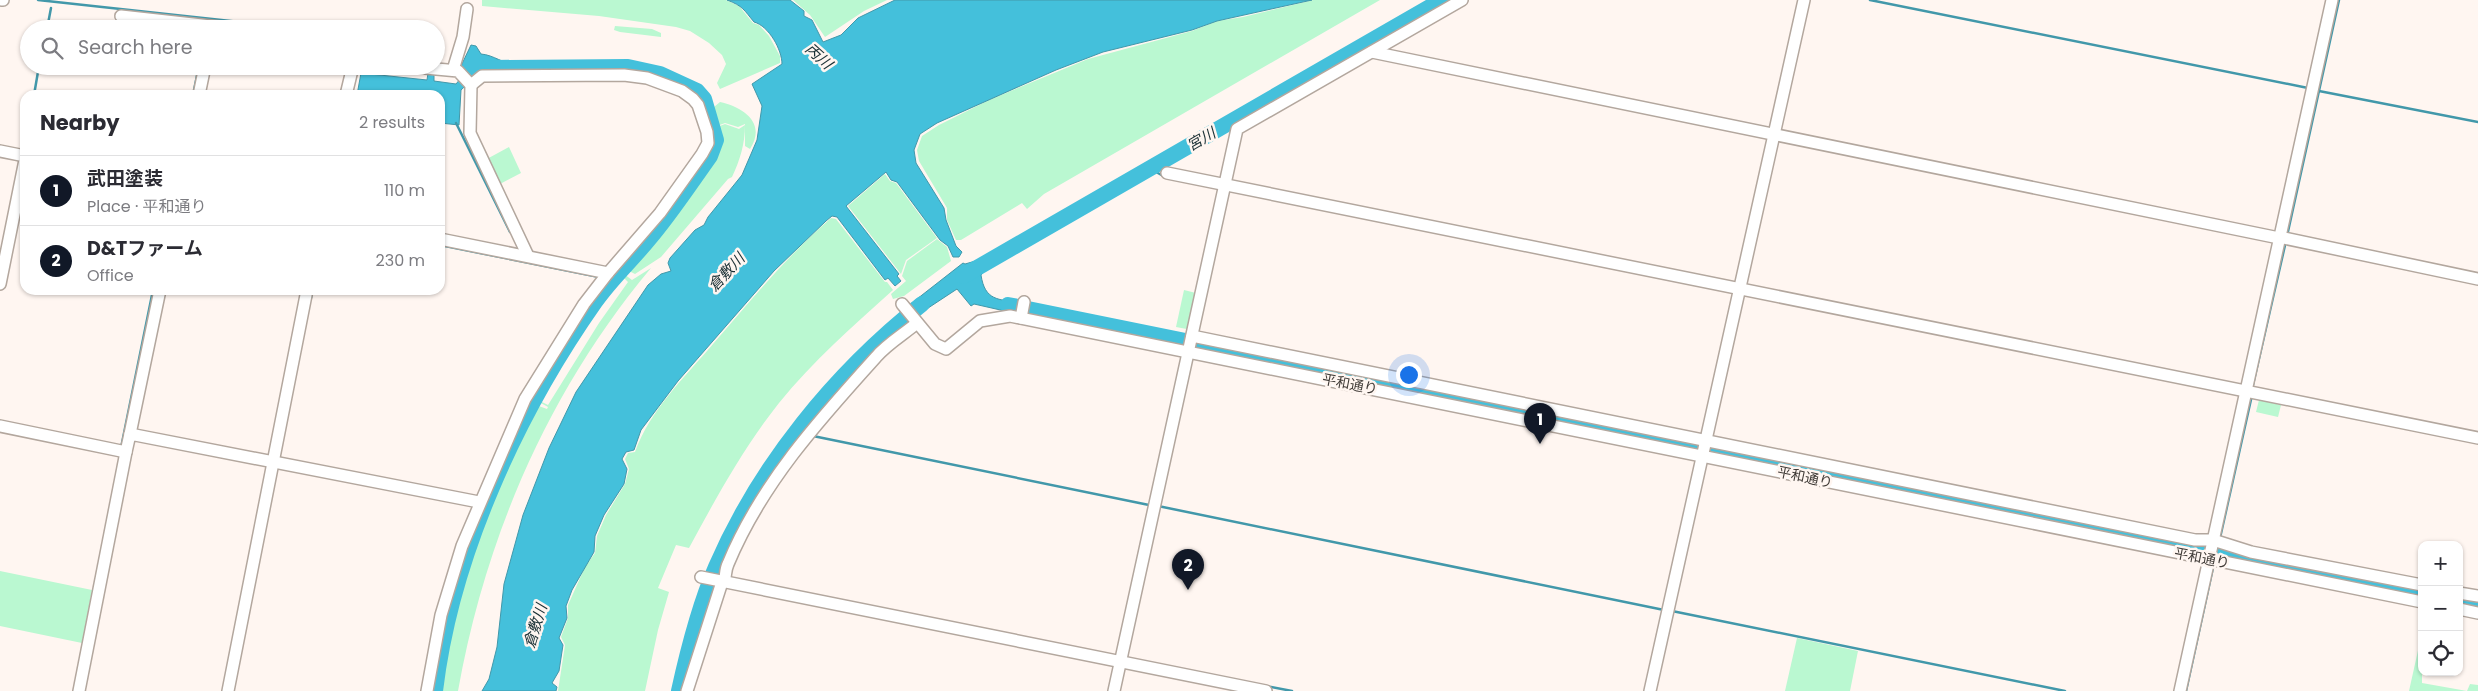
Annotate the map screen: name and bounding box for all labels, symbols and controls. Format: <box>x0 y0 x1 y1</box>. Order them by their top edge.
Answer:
search box <box>20 20 445 75</box>
icon: search <box>38 34 66 62</box>
text: Search here <box>78 34 192 61</box>
water label: 丙川 <box>801 38 839 75</box>
text: Nearby <box>40 108 120 137</box>
text: 2 results <box>359 111 425 134</box>
water label: 宮川 <box>1183 121 1221 156</box>
text: 武田塗装 <box>87 165 163 192</box>
text: 1 <box>53 179 59 202</box>
text: 110 m <box>384 179 425 202</box>
text: Place · 平和通り <box>87 195 207 218</box>
text: D&Tファーム <box>87 235 203 262</box>
water label: 倉敷川 <box>703 247 750 296</box>
text: 2 <box>51 249 61 272</box>
text: 230 m <box>376 249 425 272</box>
text: Office <box>87 264 134 287</box>
your location <box>1396 362 1422 388</box>
street label: 平和通り <box>1321 369 1379 399</box>
pin: 1 <box>1524 403 1556 444</box>
street label: 平和通り <box>1776 461 1834 493</box>
map controls <box>2418 541 2463 676</box>
button: + <box>2418 541 2463 586</box>
street label: 平和通り <box>2173 543 2231 573</box>
pin: 2 <box>1172 549 1204 590</box>
button: − <box>2418 586 2463 631</box>
water label: 倉敷川 <box>518 600 552 651</box>
button: locate <box>2418 631 2463 676</box>

